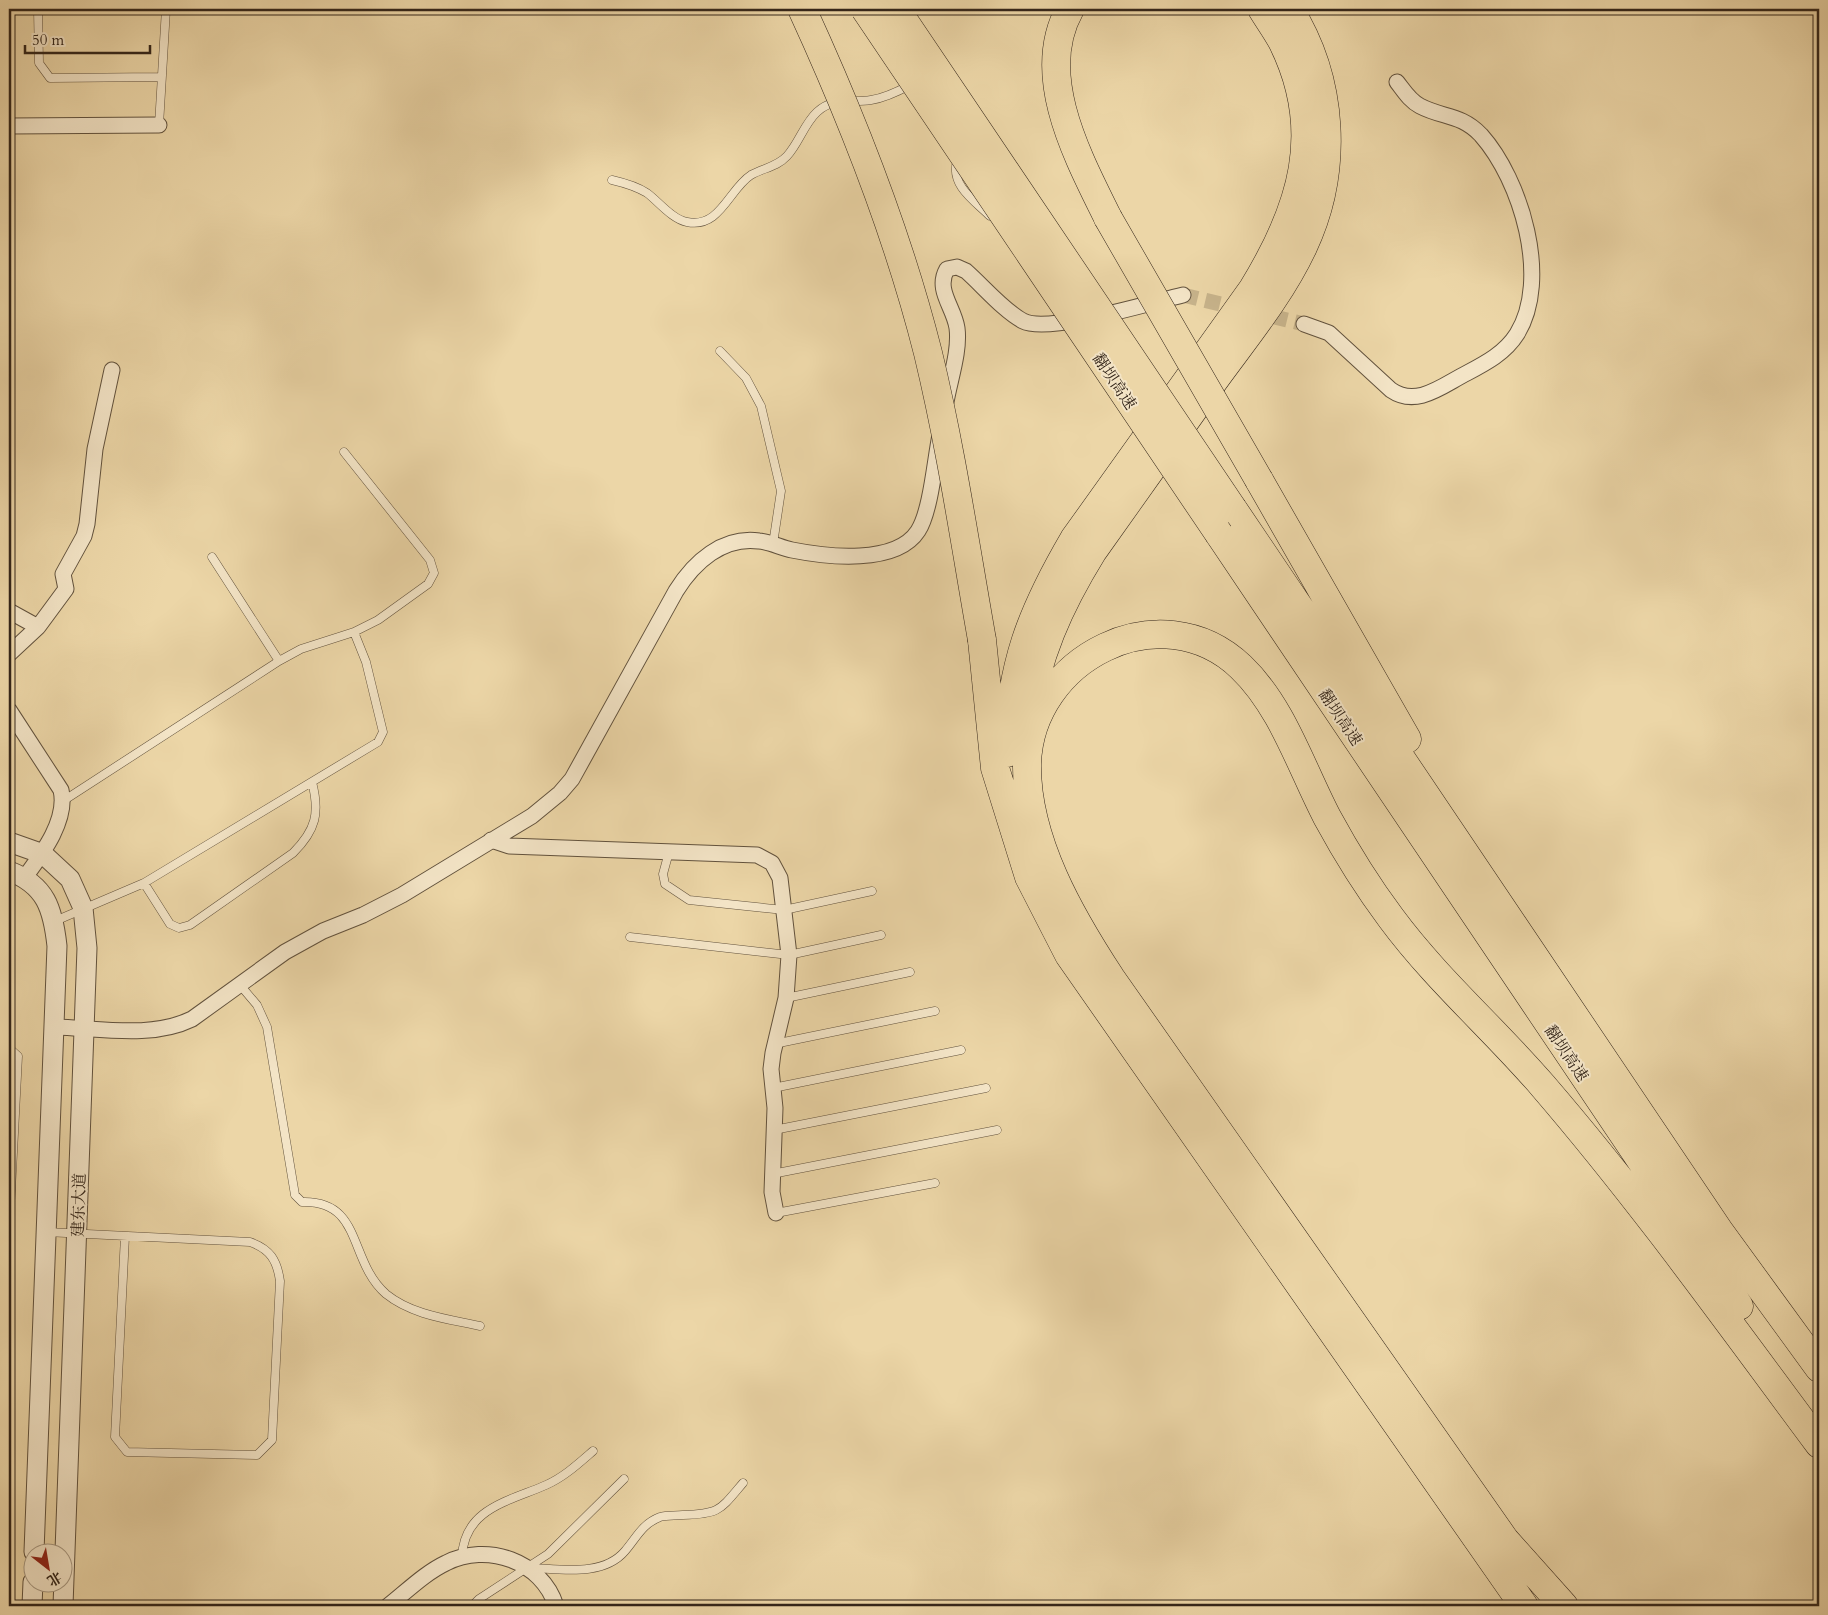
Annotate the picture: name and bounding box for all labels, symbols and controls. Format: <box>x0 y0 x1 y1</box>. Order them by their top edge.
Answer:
scale bar <box>25 22 150 54</box>
text: 50 m <box>32 30 64 50</box>
street label: 翻坝高速 <box>1087 349 1141 414</box>
street label: 翻坝高速 <box>1313 685 1367 750</box>
street label: 翻坝高速 <box>1539 1021 1593 1086</box>
street label: 建东大道 <box>67 1173 91 1237</box>
north arrow <box>22 1542 72 1592</box>
text: 北 <box>44 1567 65 1590</box>

